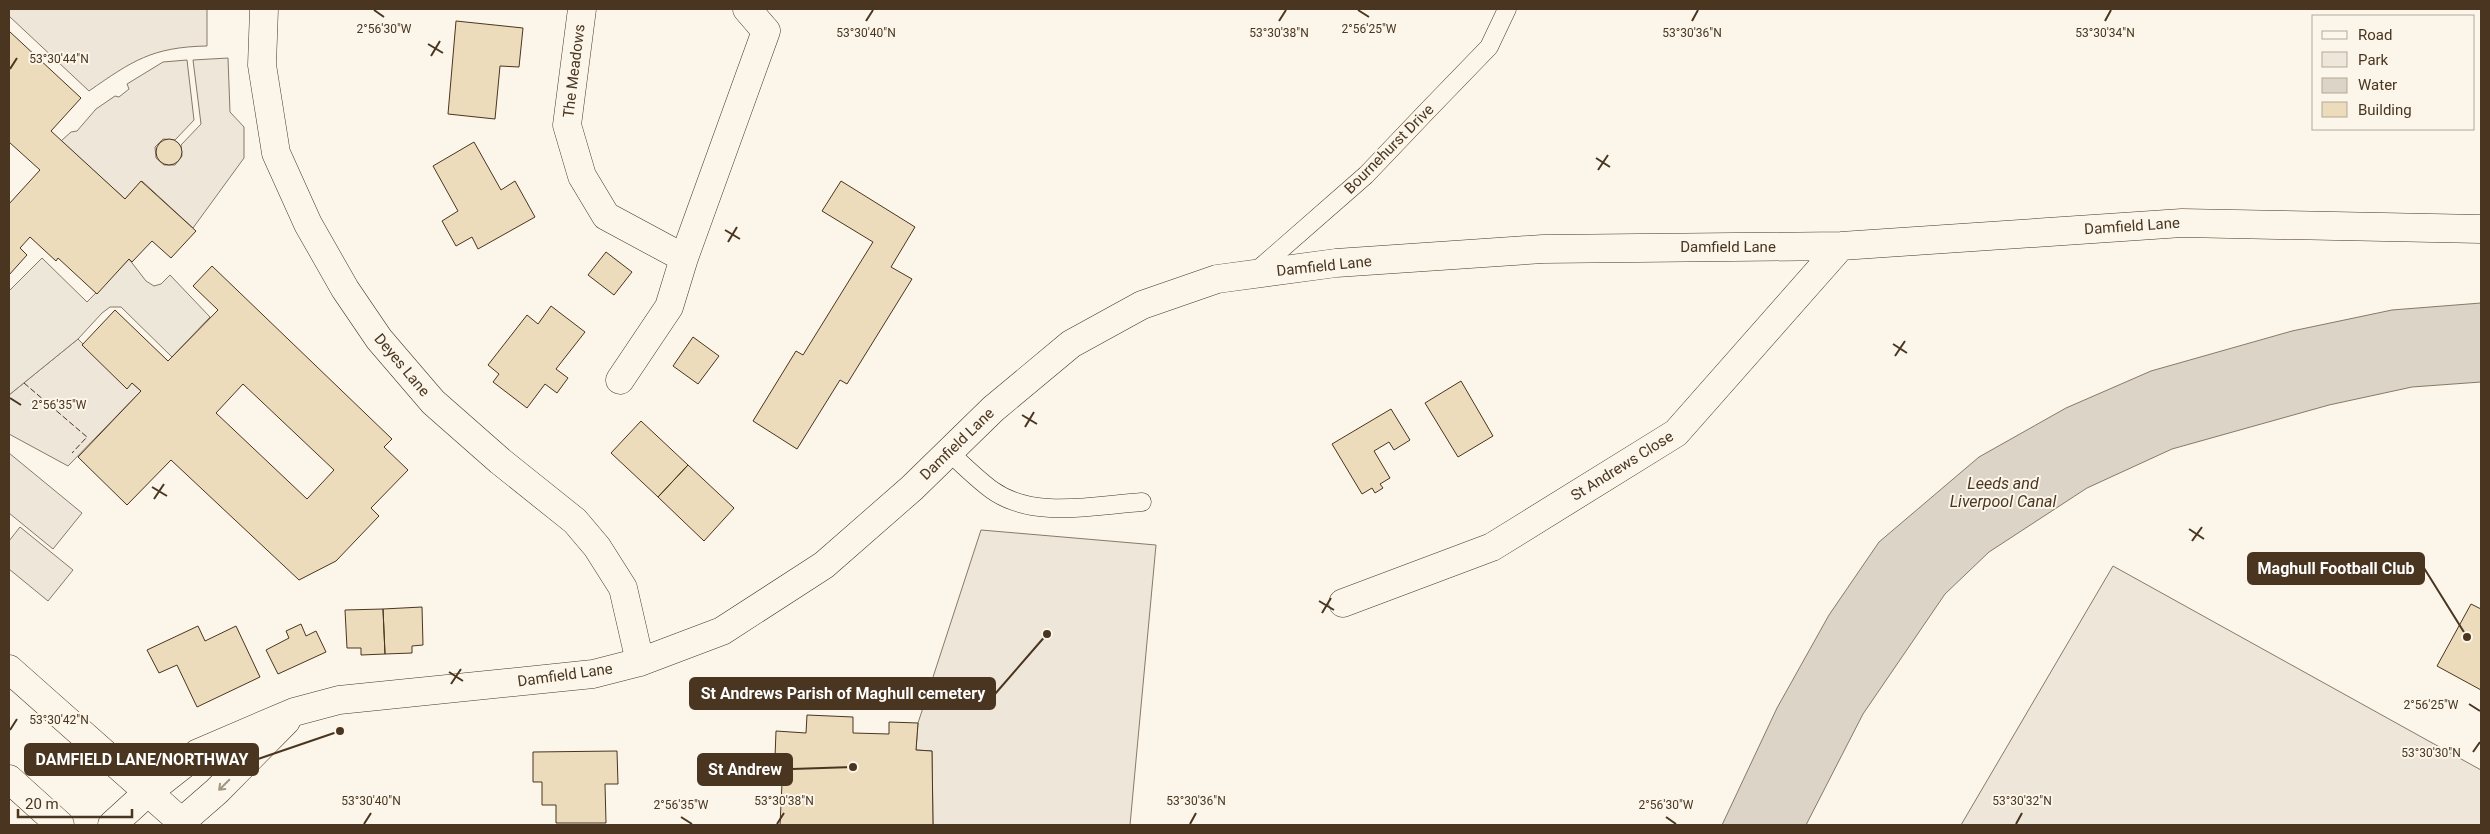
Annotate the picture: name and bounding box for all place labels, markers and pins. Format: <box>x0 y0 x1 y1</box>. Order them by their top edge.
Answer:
callout: Maghull Football Club <box>2248 553 2424 584</box>
callout: St Andrews Parish of Maghull cemetery <box>690 678 995 709</box>
callout: DAMFIELD LANE/NORTHWAY <box>25 744 258 775</box>
callout: St Andrew <box>698 754 792 785</box>

